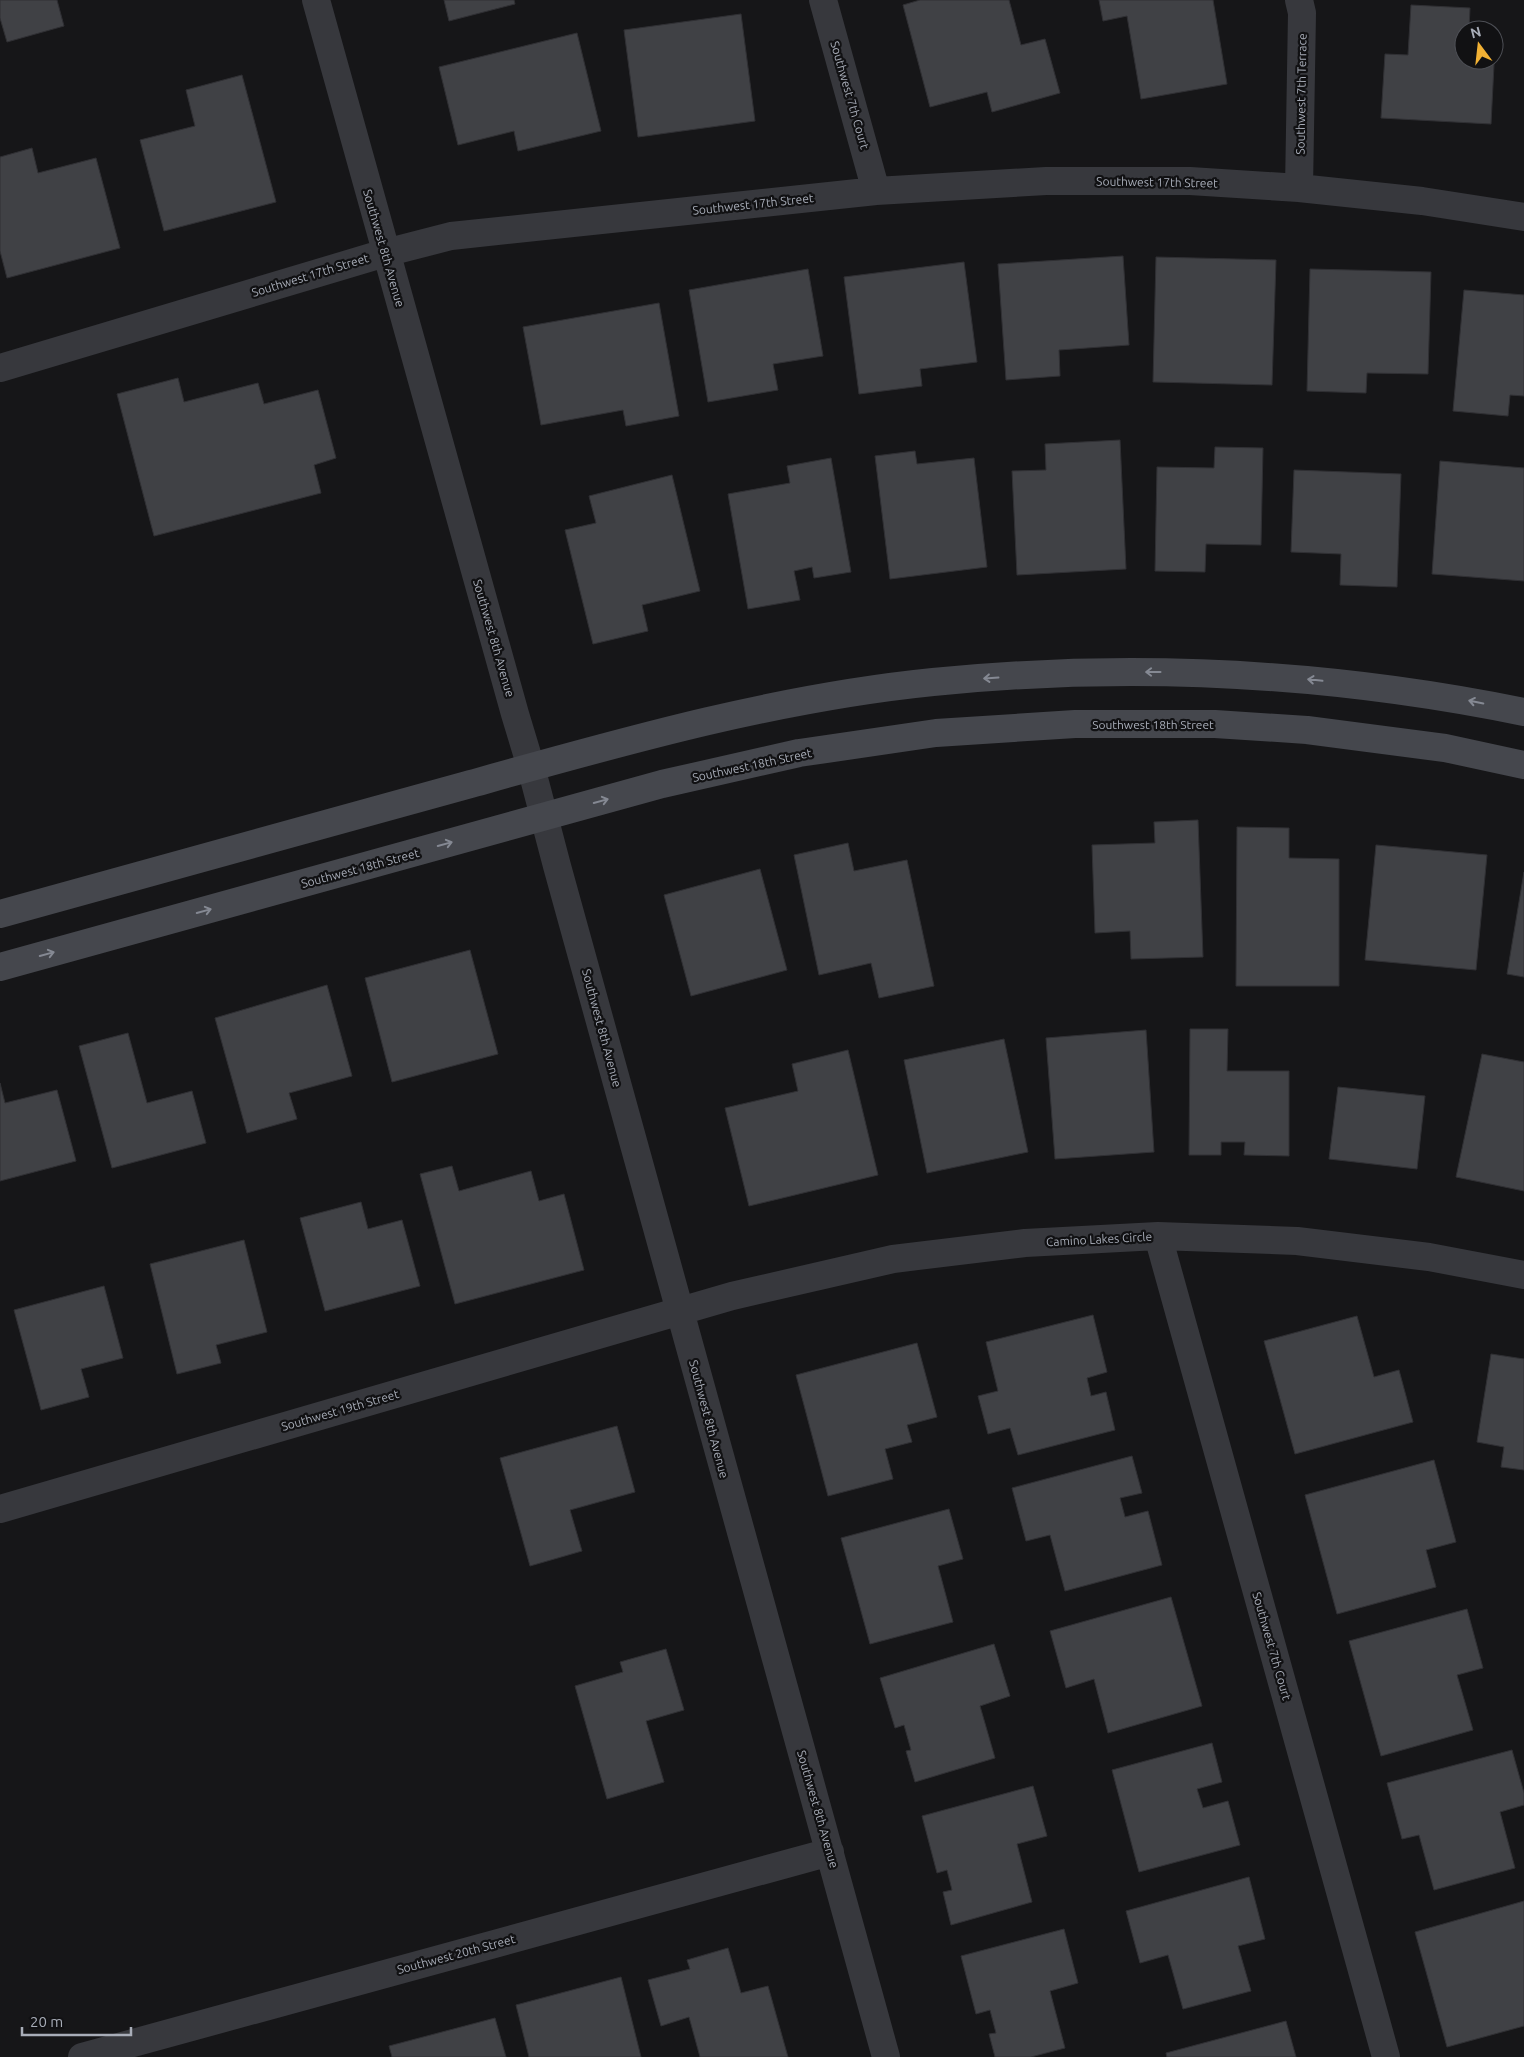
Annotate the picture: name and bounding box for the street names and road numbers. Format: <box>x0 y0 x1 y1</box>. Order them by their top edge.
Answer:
street label: Southwest 7th Terrace <box>1293 33 1309 155</box>
street label: Southwest 7th Court <box>828 39 872 151</box>
street label: Southwest 17th Street <box>1096 174 1218 190</box>
street label: Southwest 8th Avenue <box>361 188 407 308</box>
street label: Southwest 17th Street <box>692 191 814 217</box>
street label: Southwest 17th Street <box>250 251 370 299</box>
street label: Southwest 8th Avenue <box>471 578 517 698</box>
street label: Southwest 18th Street <box>1092 718 1214 731</box>
street label: Southwest 18th Street <box>691 746 813 784</box>
street label: Southwest 18th Street <box>300 846 421 890</box>
street label: Southwest 8th Avenue <box>580 967 624 1089</box>
street label: Camino Lakes Circle <box>1046 1230 1152 1248</box>
street label: Southwest 8th Avenue <box>687 1358 731 1480</box>
street label: Southwest 19th Street <box>280 1387 401 1433</box>
street label: Southwest 7th Court <box>1250 1590 1294 1702</box>
street label: Southwest 8th Avenue <box>795 1749 841 1869</box>
street label: Southwest 20th Street <box>396 1932 517 1976</box>

